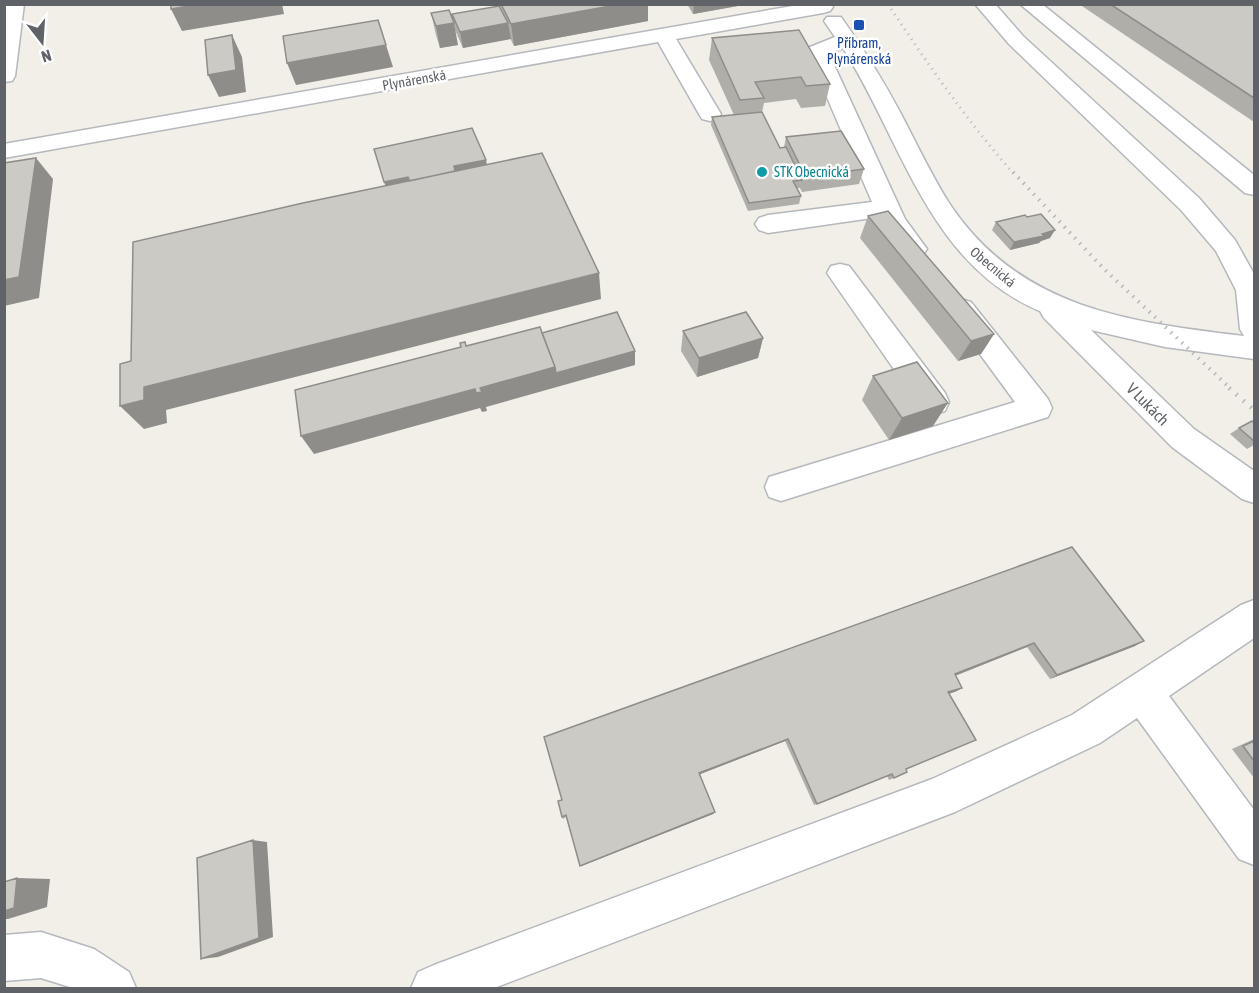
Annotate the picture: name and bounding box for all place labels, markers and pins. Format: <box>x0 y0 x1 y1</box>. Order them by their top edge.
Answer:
marker: Příbram, Plynárenská <box>852 18 866 32</box>
place label: Příbram, Plynárenská <box>827 35 891 67</box>
place label: STK Obecnická <box>774 164 849 180</box>
marker: STK Obecnická <box>755 165 769 179</box>

